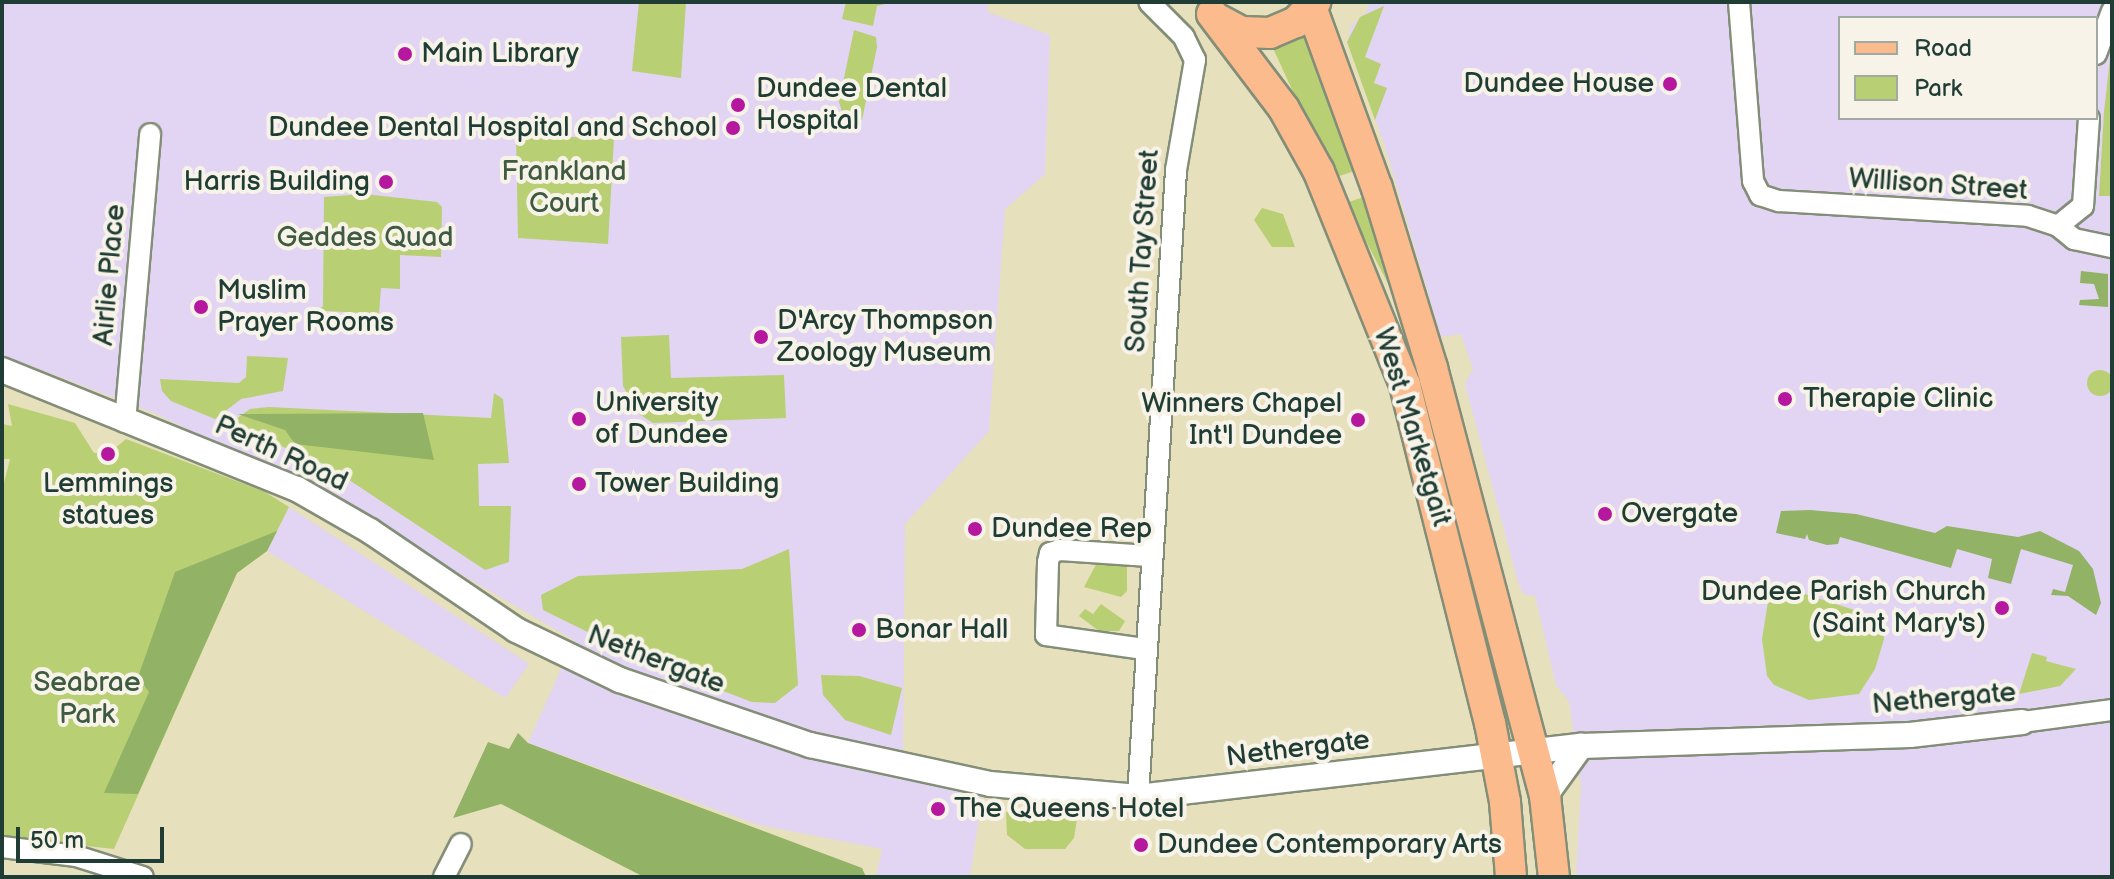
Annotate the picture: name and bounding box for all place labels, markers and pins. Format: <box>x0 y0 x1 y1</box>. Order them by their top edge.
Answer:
place label: Main Library <box>421 37 579 71</box>
marker: Main Library <box>396 45 414 63</box>
place label: Dundee House <box>1463 67 1654 101</box>
place label: Dundee Dental Hospital <box>756 72 947 138</box>
marker: Dundee House <box>1661 75 1679 93</box>
marker: Dundee Dental Hospital <box>727 94 749 116</box>
place label: Dundee Dental Hospital and School <box>268 111 717 145</box>
marker: Dundee Dental Hospital and School <box>724 119 742 137</box>
place label: Harris Building <box>184 165 370 199</box>
marker: Harris Building <box>377 173 395 191</box>
place label: Muslim Prayer Rooms <box>217 274 394 340</box>
marker: Muslim Prayer Rooms <box>192 298 210 316</box>
place label: D'Arcy Thompson Zoology Museum <box>777 304 996 370</box>
marker: D'Arcy Thompson Zoology Museum <box>752 328 770 346</box>
place label: Therapie Clinic <box>1803 382 1993 416</box>
place label: University of Dundee <box>595 386 728 452</box>
place label: Winners Chapel Int'l Dundee <box>1141 387 1342 453</box>
marker: Therapie Clinic <box>1774 388 1796 410</box>
marker: University of Dundee <box>570 410 588 428</box>
marker: Winners Chapel Int'l Dundee <box>1349 411 1367 429</box>
marker: Lemmings statues <box>99 445 117 463</box>
place label: Lemmings statues <box>43 467 173 533</box>
place label: Tower Building <box>595 467 779 501</box>
marker: Tower Building <box>570 475 588 493</box>
place label: Overgate <box>1621 497 1738 531</box>
marker: Overgate <box>1596 505 1614 523</box>
place label: Dundee Rep <box>991 512 1152 546</box>
marker: Dundee Rep <box>966 520 984 538</box>
place label: Dundee Parish Church (Saint Mary's) <box>1701 575 1986 641</box>
marker: Dundee Parish Church (Saint Mary's) <box>1993 599 2011 617</box>
place label: Bonar Hall <box>875 613 1008 647</box>
marker: Bonar Hall <box>850 621 868 639</box>
place label: The Queens Hotel <box>954 792 1184 826</box>
marker: The Queens Hotel <box>929 800 947 818</box>
place label: Dundee Contemporary Arts <box>1157 828 1504 862</box>
marker: Dundee Contemporary Arts <box>1132 836 1150 854</box>

